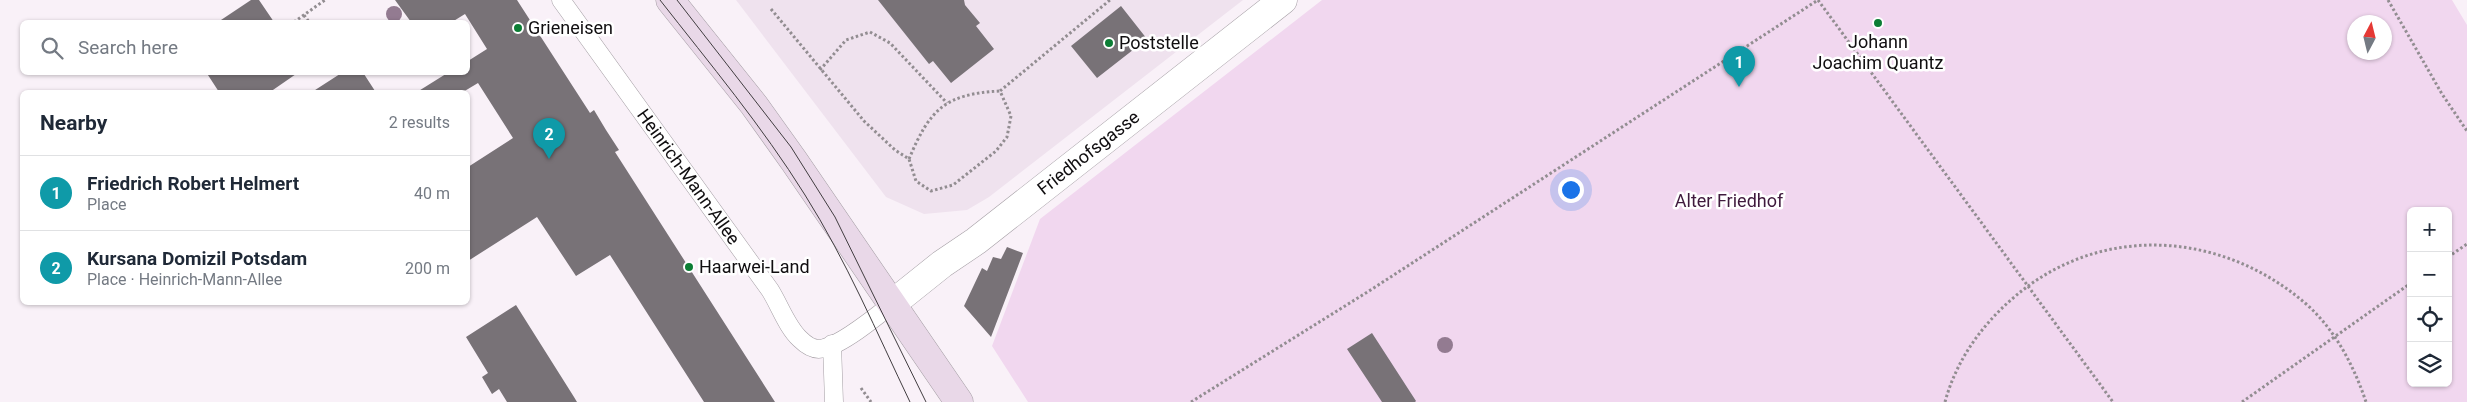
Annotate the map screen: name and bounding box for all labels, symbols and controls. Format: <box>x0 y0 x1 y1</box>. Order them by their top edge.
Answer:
north arrow <box>2347 15 2392 60</box>
place label: Grieneisen <box>528 17 613 38</box>
marker: Johann Joachim Quantz <box>1872 17 1884 29</box>
search box <box>20 20 470 75</box>
marker: Grieneisen <box>512 22 524 34</box>
place label: Johann Joachim Quantz <box>1813 31 1943 73</box>
place label: Poststelle <box>1119 32 1199 53</box>
icon: search <box>38 34 66 62</box>
text: Search here <box>78 36 178 59</box>
marker: Poststelle <box>1103 37 1115 49</box>
pin: 1 <box>1723 46 1755 87</box>
street label: Heinrich-Mann-Allee <box>633 105 745 248</box>
street label: Friedhofsgasse <box>1033 106 1143 199</box>
text: Nearby <box>40 111 107 135</box>
text: 2 results <box>389 113 450 132</box>
pin: 2 <box>533 118 565 159</box>
text: Friedrich Robert Helmert <box>87 172 299 195</box>
your location <box>1558 177 1584 203</box>
text: 1 <box>51 184 61 203</box>
text: 40 m <box>414 184 450 203</box>
park label: Alter Friedhof <box>1675 190 1784 211</box>
text: Place <box>87 195 127 214</box>
map controls <box>2407 207 2452 387</box>
button: + <box>2407 207 2452 252</box>
text: Kursana Domizil Potsdam <box>87 247 307 270</box>
button: − <box>2407 252 2452 297</box>
place label: Haarwei-Land <box>699 256 810 277</box>
text: 2 <box>51 259 61 278</box>
text: 200 m <box>405 259 450 278</box>
marker: Haarwei-Land <box>683 261 695 273</box>
text: Place · Heinrich-Mann-Allee <box>87 270 282 289</box>
button: locate <box>2407 297 2452 342</box>
button: layers <box>2407 342 2452 387</box>

